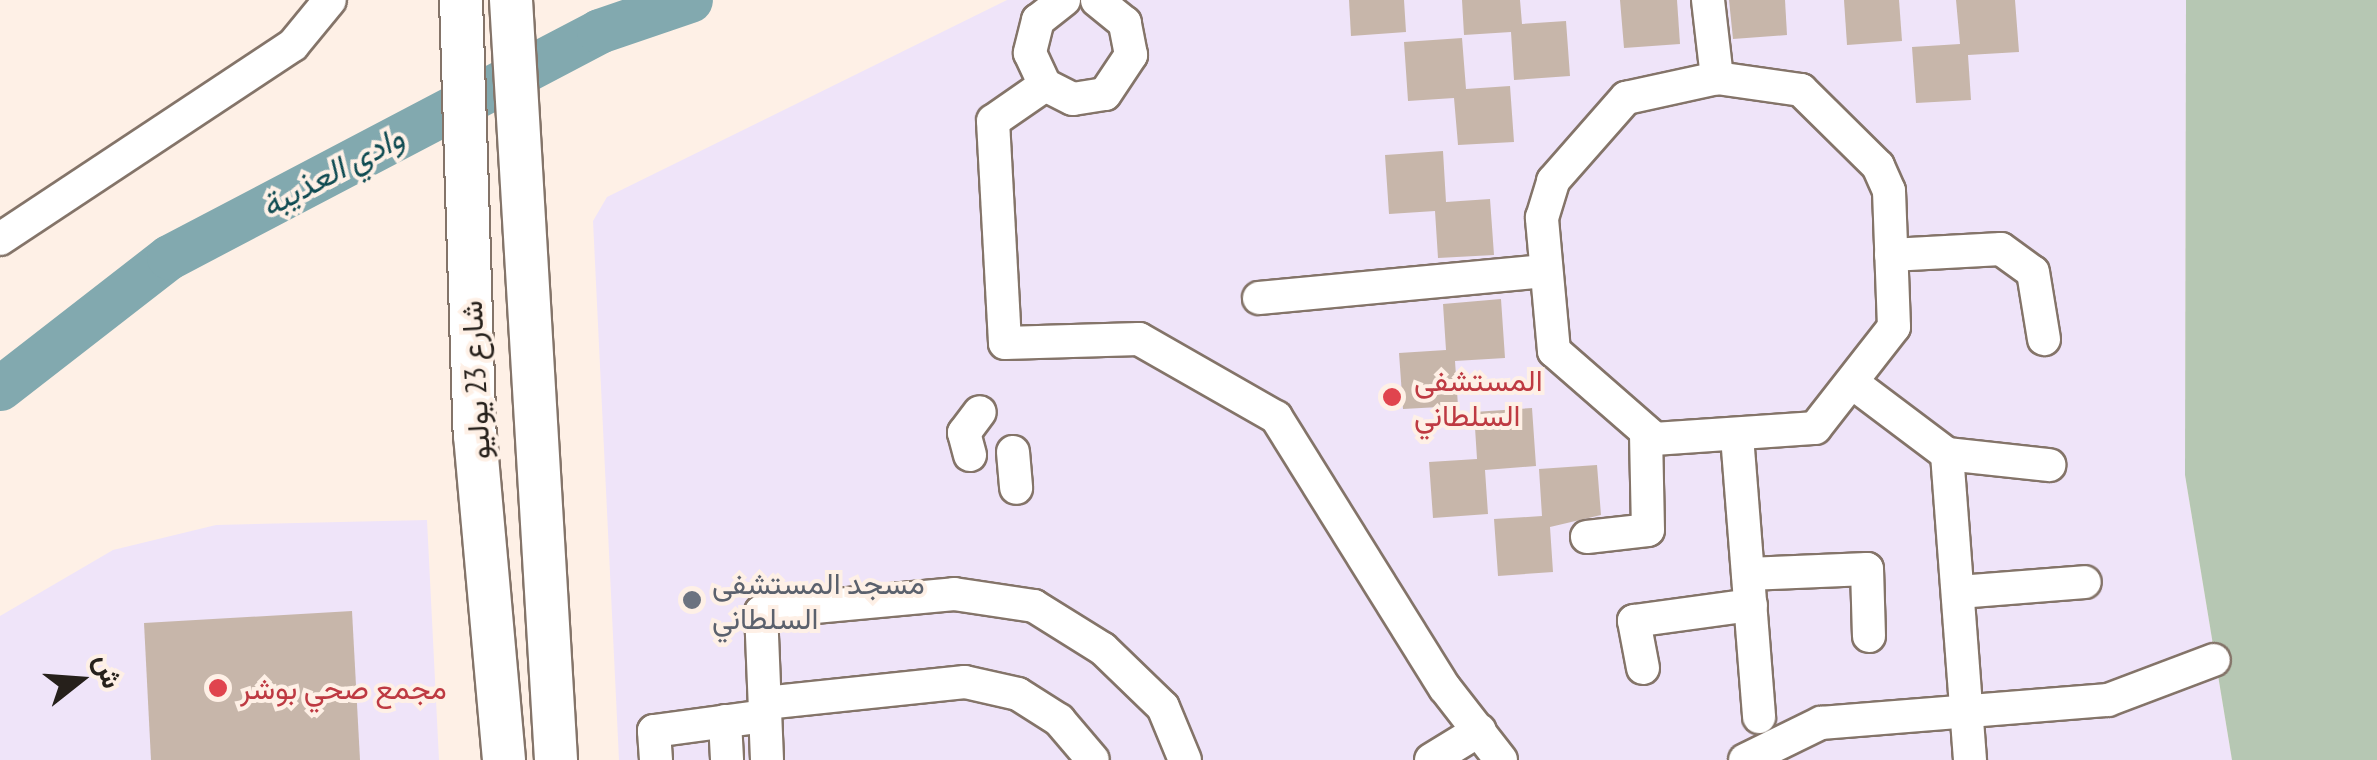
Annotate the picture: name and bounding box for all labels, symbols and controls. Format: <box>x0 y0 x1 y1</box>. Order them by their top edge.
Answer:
water label: وادي العذيبة <box>254 117 410 225</box>
street label: شارع 23 يوليو <box>453 300 497 460</box>
place label: المستشفى السلطاني <box>1414 362 1543 432</box>
marker: المستشفى السلطاني <box>1379 384 1405 410</box>
place label: مسجد المستشفى السلطاني <box>712 565 925 636</box>
marker: مسجد المستشفى السلطاني <box>681 589 703 611</box>
north arrow <box>30 630 130 730</box>
text: ش <box>87 650 132 693</box>
place label: مجمع صحي بوشر <box>240 670 447 706</box>
marker: مجمع صحي بوشر <box>205 675 231 701</box>

